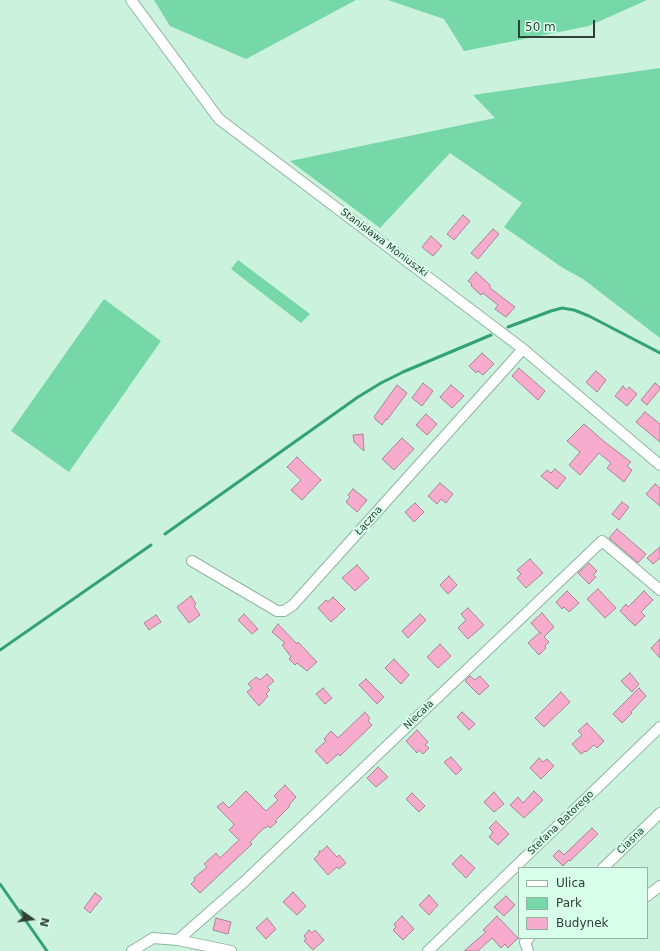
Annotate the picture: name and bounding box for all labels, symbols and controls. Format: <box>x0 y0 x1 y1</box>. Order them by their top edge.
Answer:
scale bar <box>520 12 597 38</box>
text: 50 m <box>525 20 556 34</box>
street label: Stanisława Moniuszki <box>338 206 430 280</box>
street label: Łączna <box>353 504 385 538</box>
street label: Niecała <box>402 698 436 732</box>
street label: Stefana Batorego <box>525 788 597 858</box>
street label: Ciasna <box>615 825 647 857</box>
legend <box>518 867 648 939</box>
text: Ulica <box>556 876 585 890</box>
text: Park <box>556 896 582 910</box>
north arrow <box>12 899 52 939</box>
text: N <box>37 916 52 928</box>
text: Budynek <box>556 916 609 930</box>

